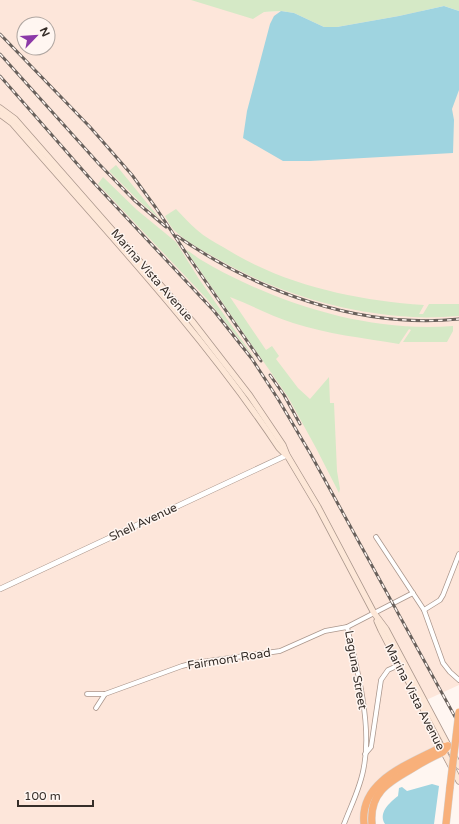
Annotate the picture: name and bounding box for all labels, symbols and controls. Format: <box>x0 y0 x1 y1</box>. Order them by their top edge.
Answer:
north arrow <box>16 16 56 56</box>
text: N <box>37 25 52 39</box>
street label: Marina Vista Avenue <box>108 226 196 324</box>
street label: Shell Avenue <box>107 500 179 544</box>
street label: Laguna Street <box>342 629 370 711</box>
street label: Marina Vista Avenue <box>382 642 448 753</box>
street label: Fairmont Road <box>186 646 272 672</box>
scale bar <box>18 782 93 808</box>
text: 100 m <box>24 789 61 803</box>

